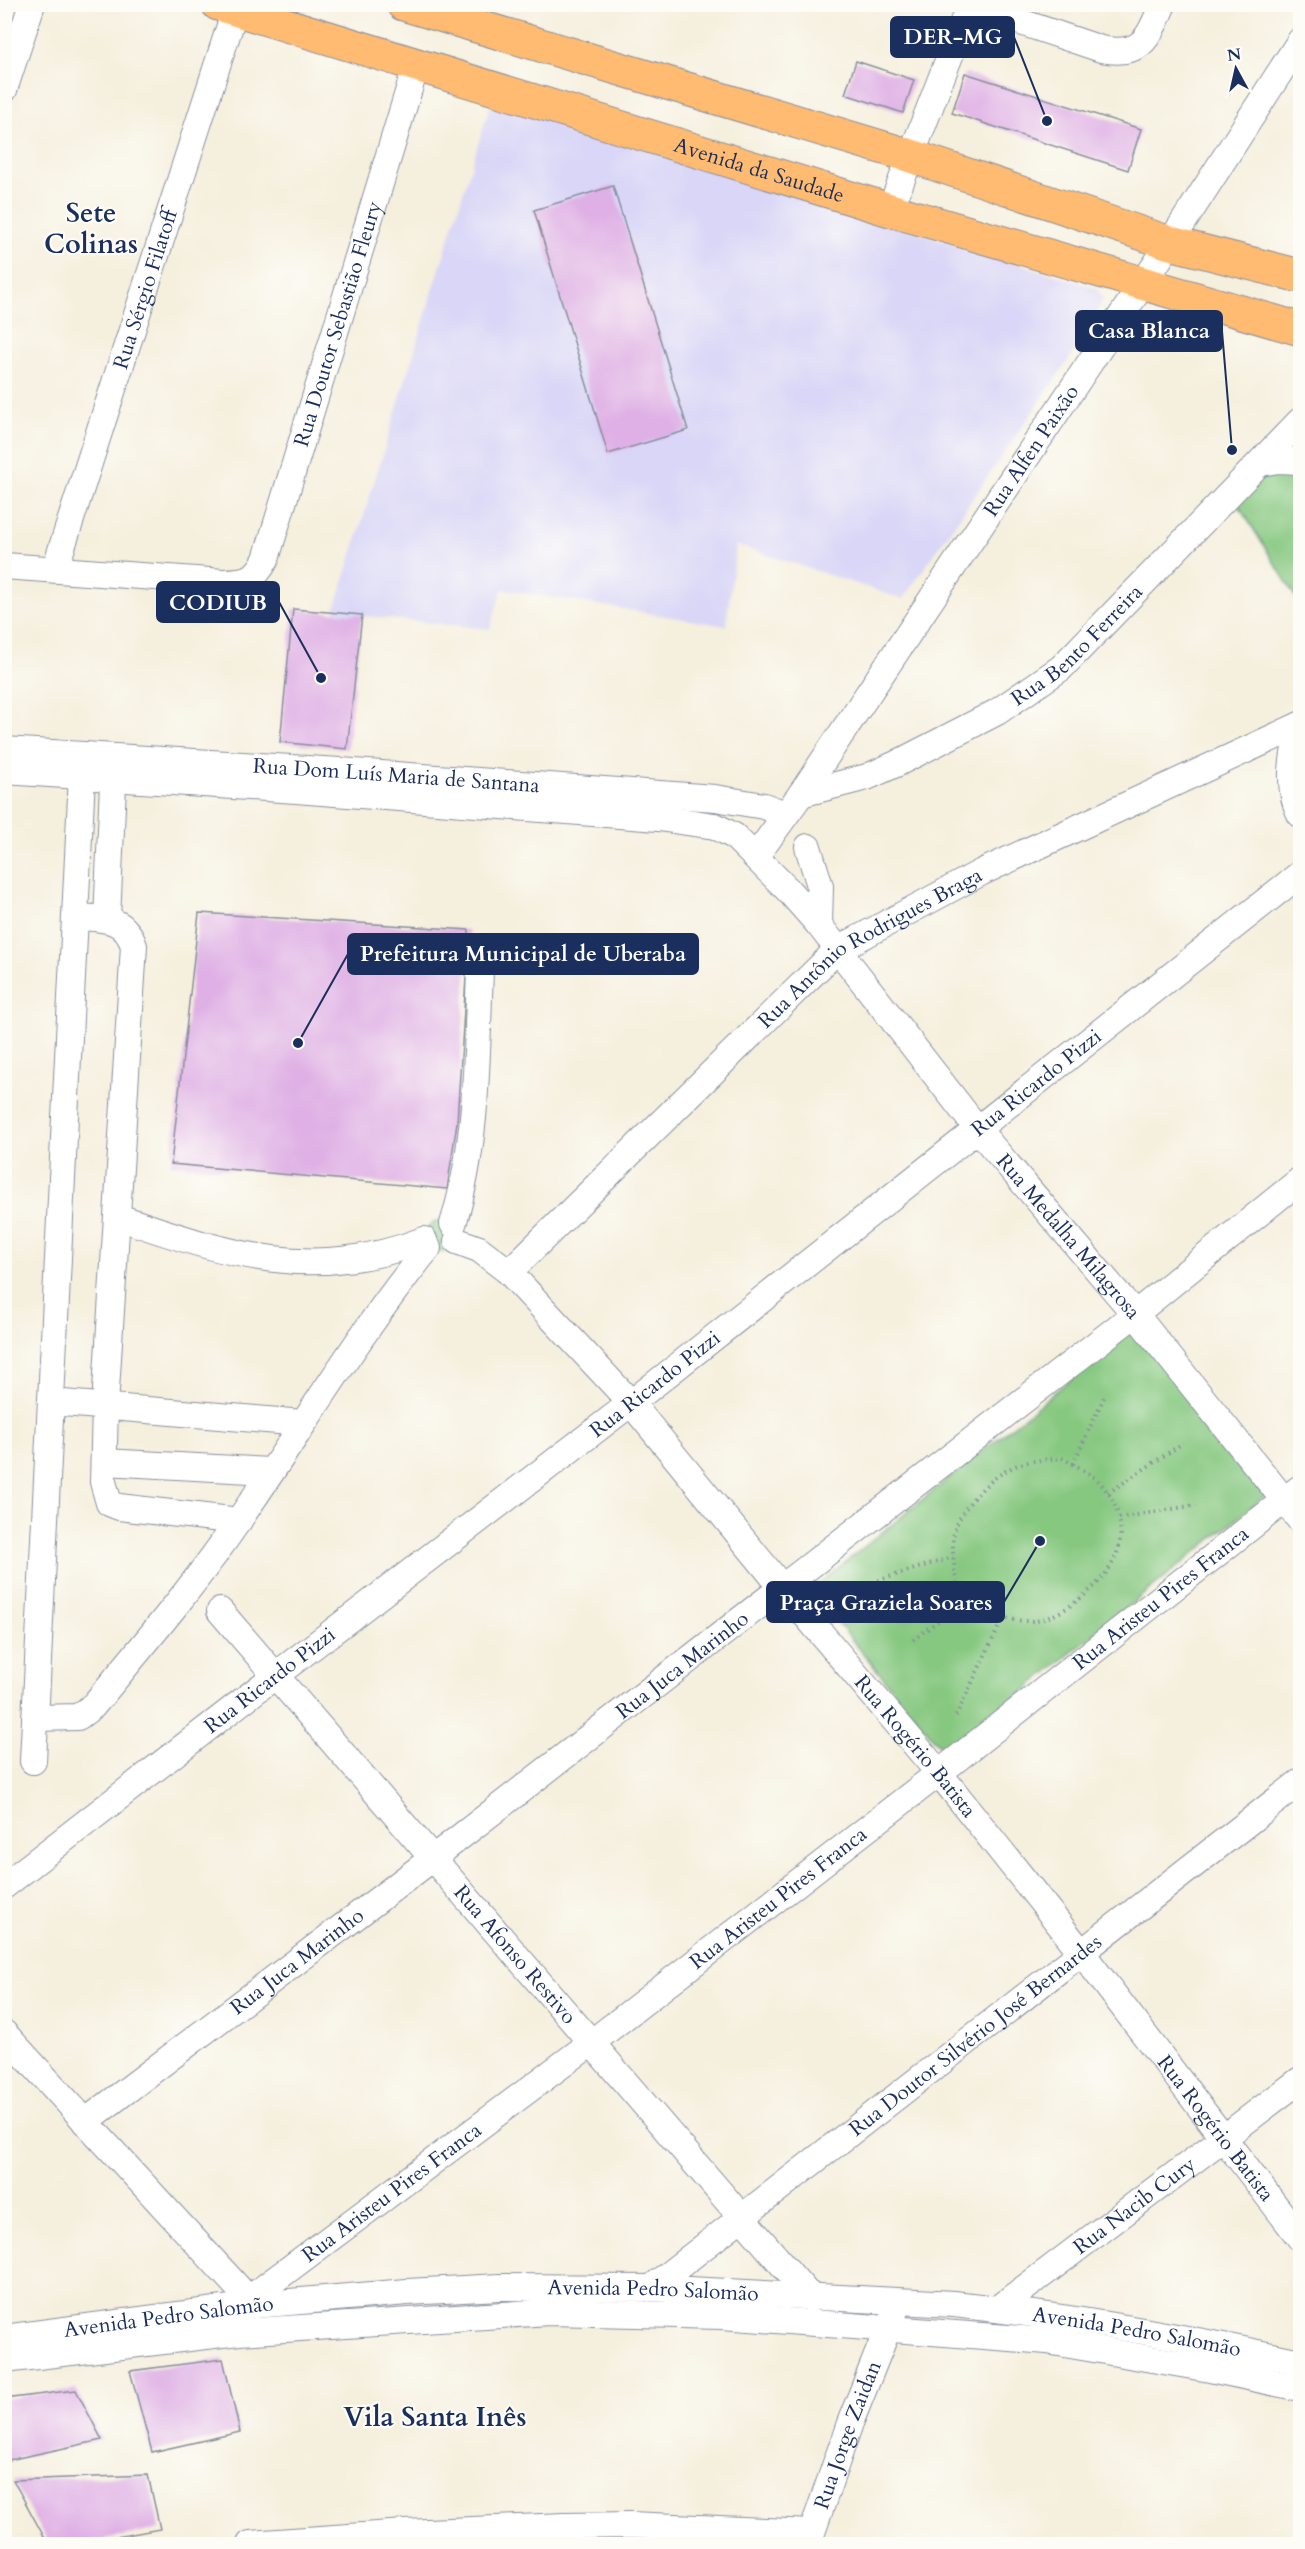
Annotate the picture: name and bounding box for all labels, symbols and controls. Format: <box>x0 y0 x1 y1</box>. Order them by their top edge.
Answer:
callout: DER-MG <box>891 17 1014 57</box>
text: DER-MG <box>904 22 1003 52</box>
north arrow <box>1206 39 1266 99</box>
text: N <box>1226 43 1243 67</box>
street label: Avenida da Saudade <box>670 130 848 210</box>
district label: Sete Colinas <box>44 195 138 263</box>
street label: Rua Doutor Sebastião Fleury <box>286 198 389 450</box>
street label: Rua Sérgio Filatoff <box>106 202 185 373</box>
callout: Casa Blanca <box>1076 311 1222 351</box>
text: Casa Blanca <box>1088 316 1210 346</box>
street label: Rua Alfen Paixão <box>976 379 1086 522</box>
street label: Rua Bento Ferreira <box>1005 578 1149 713</box>
callout: CODIUB <box>157 582 279 622</box>
text: CODIUB <box>169 588 267 618</box>
street label: Rua Dom Luís Maria de Santana <box>252 751 541 800</box>
street label: Rua Antônio Rodrigues Braga <box>751 860 987 1035</box>
callout: Prefeitura Municipal de Uberaba <box>348 934 698 974</box>
text: Prefeitura Municipal de Uberaba <box>360 939 686 969</box>
street label: Rua Ricardo Pizzi <box>965 1022 1108 1143</box>
street label: Rua Medalha Milagrosa <box>990 1147 1148 1325</box>
street label: Rua Ricardo Pizzi <box>583 1323 726 1444</box>
street label: Rua Aristeu Pires Franca <box>1066 1519 1255 1677</box>
callout: Praça Graziela Soares <box>767 1582 1004 1622</box>
text: Praça Graziela Soares <box>780 1588 992 1618</box>
street label: Rua Juca Marinho <box>610 1604 755 1726</box>
street label: Rua Ricardo Pizzi <box>198 1620 341 1740</box>
street label: Rua Rogério Batista <box>848 1669 983 1824</box>
street label: Rua Aristeu Pires Franca <box>683 1820 873 1976</box>
street label: Rua Afonso Restivo <box>447 1879 584 2030</box>
street label: Rua Juca Marinho <box>224 1901 370 2021</box>
street label: Rua Doutor Silvério José Bernardes <box>843 1928 1108 2143</box>
street label: Rua Rogério Batista <box>1151 2049 1281 2207</box>
street label: Rua Aristeu Pires Franca <box>296 2116 487 2269</box>
street label: Rua Nacib Cury <box>1067 2150 1201 2261</box>
street label: Avenida Pedro Salomão <box>547 2273 759 2308</box>
street label: Avenida Pedro Salomão <box>62 2289 275 2344</box>
street label: Avenida Pedro Salomão <box>1030 2299 1244 2364</box>
street label: Rua Jorge Zaidan <box>807 2356 888 2513</box>
district label: Vila Santa Inês <box>343 2399 527 2436</box>

